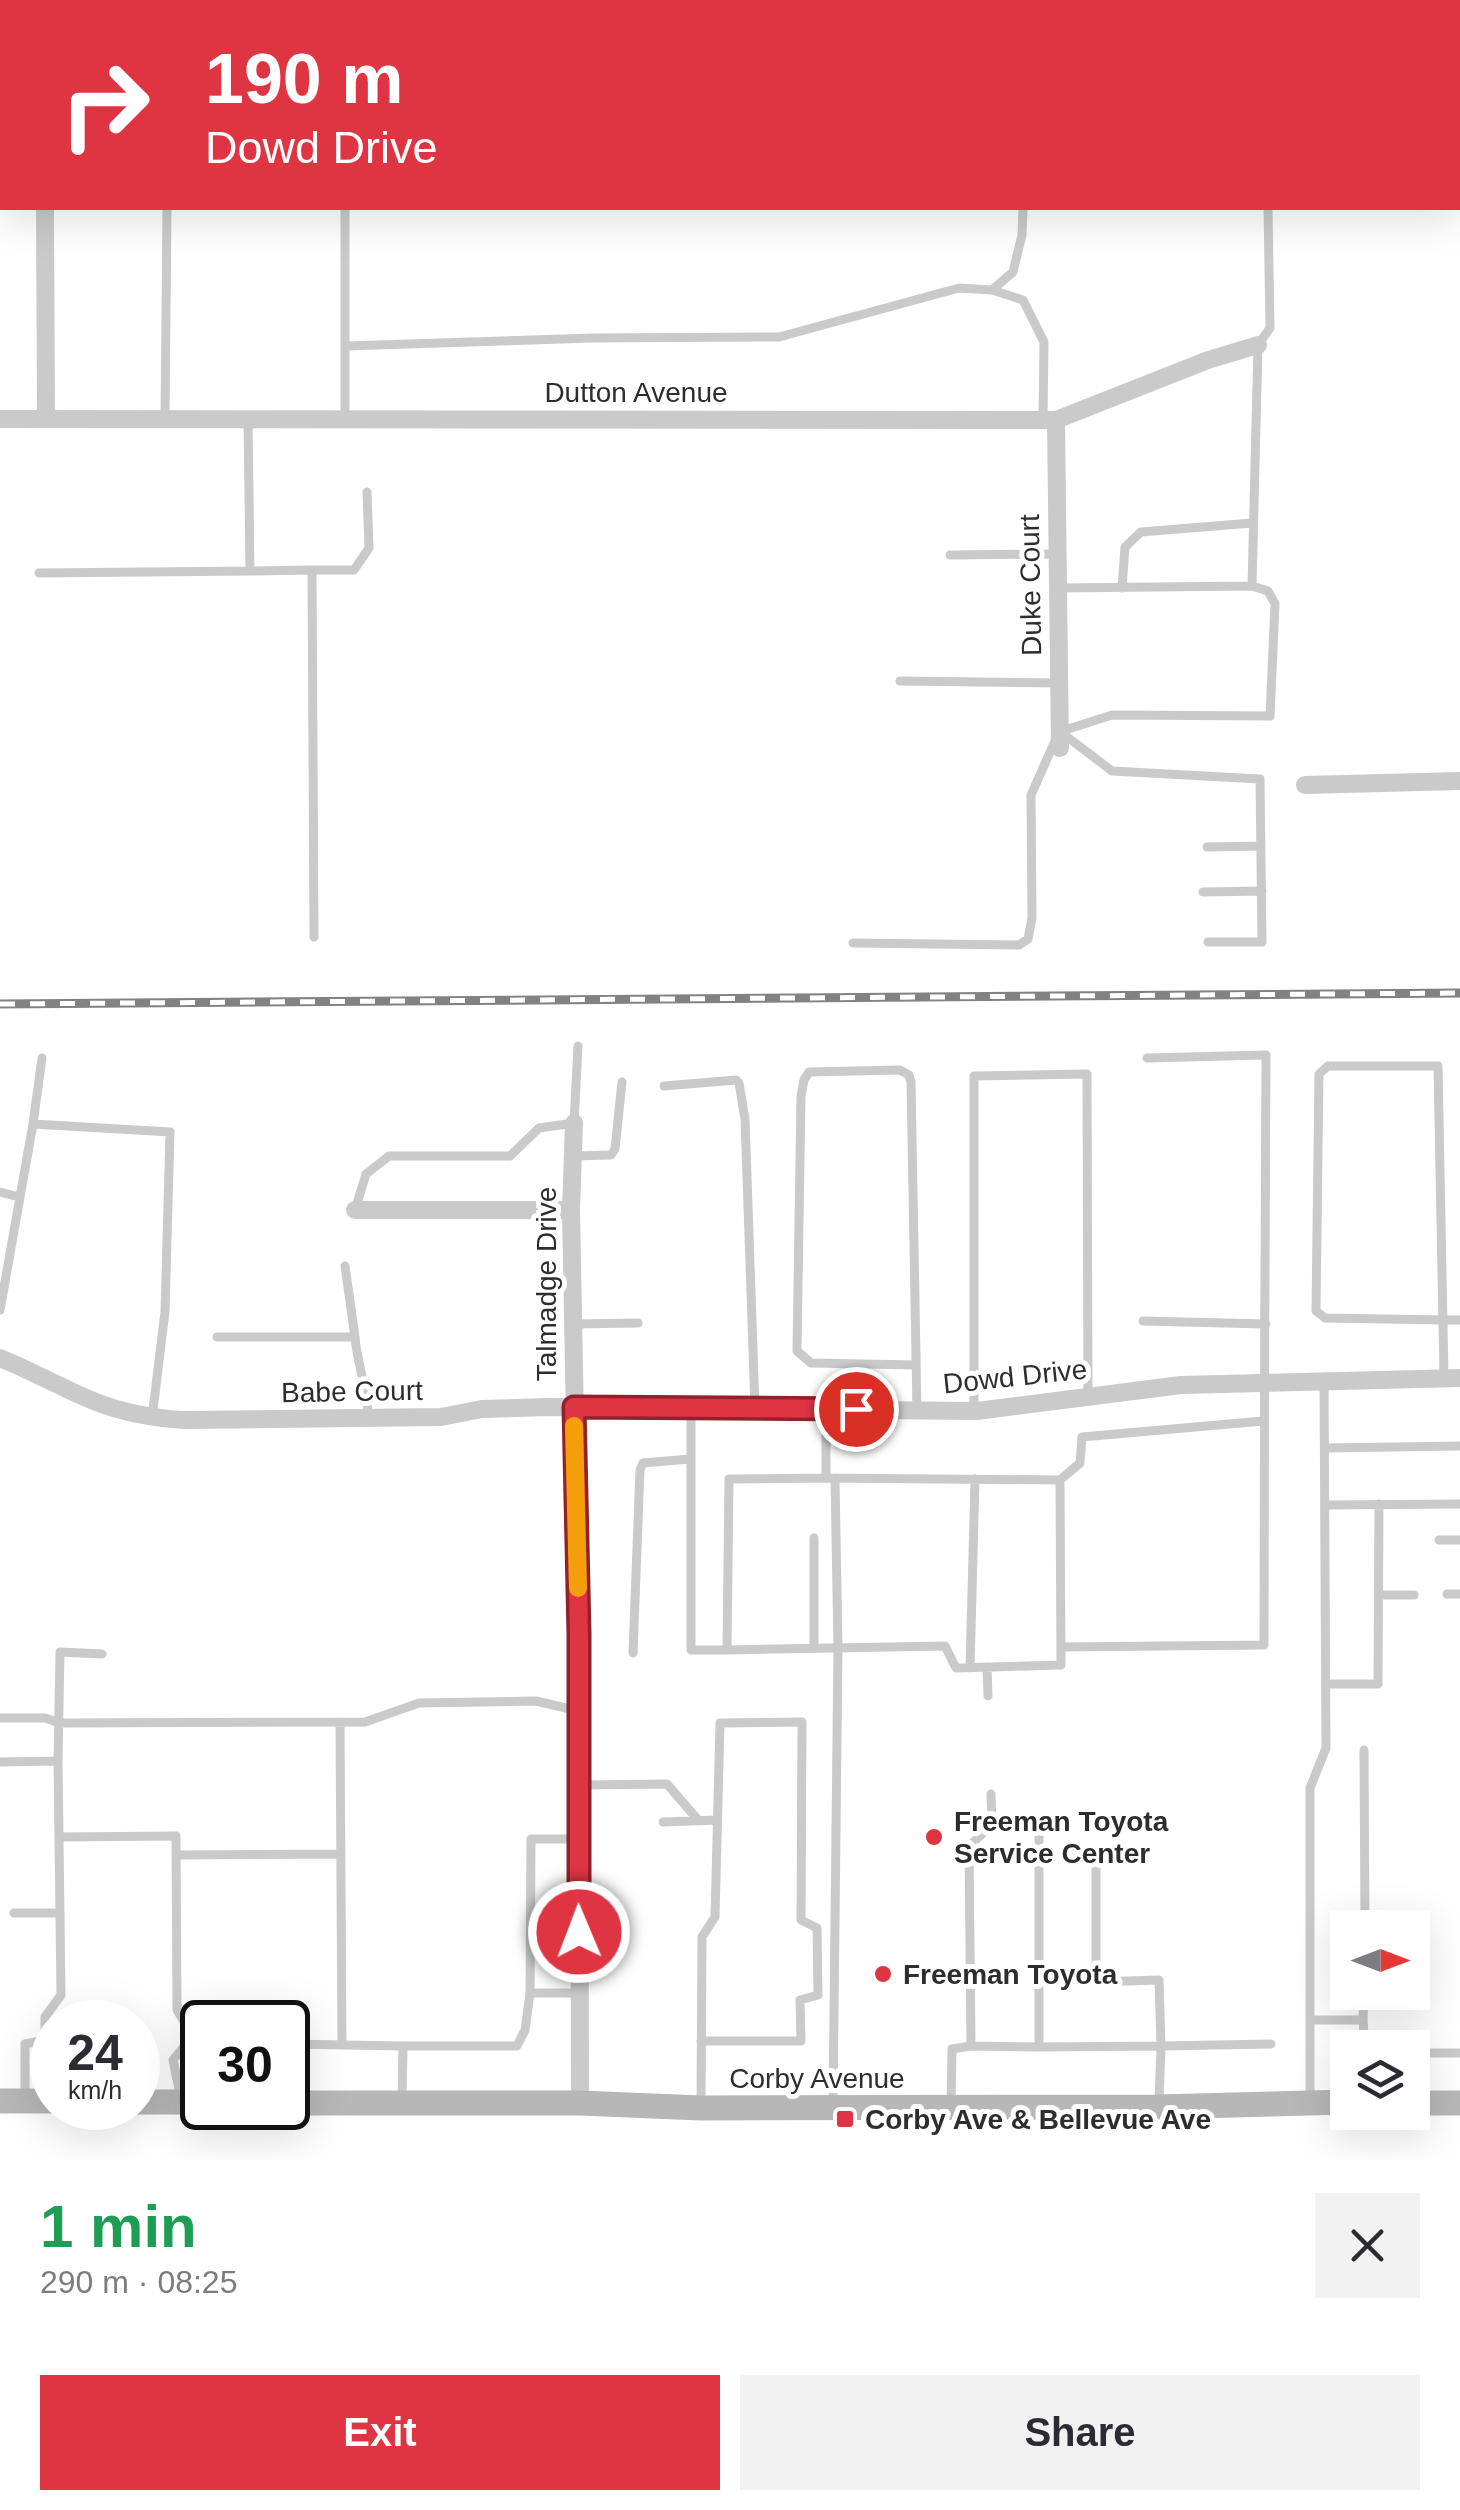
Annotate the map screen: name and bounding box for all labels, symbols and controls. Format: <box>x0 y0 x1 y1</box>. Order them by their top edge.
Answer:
icon: right <box>40 40 170 170</box>
text: 190 m <box>205 40 403 118</box>
text: Dowd Drive <box>205 122 438 173</box>
street label: Dutton Avenue <box>544 377 728 408</box>
street label: Duke Court <box>1014 514 1047 656</box>
street label: Talmadge Drive <box>531 1187 562 1381</box>
street label: Dowd Drive <box>941 1354 1089 1399</box>
pin <box>814 1367 899 1452</box>
street label: Babe Court <box>281 1375 423 1408</box>
icon: arrive <box>829 1382 884 1437</box>
place label: Freeman Toyota Service Center <box>954 1806 1169 1869</box>
marker: Freeman Toyota Service Center <box>923 1826 945 1848</box>
position arrow <box>527 1880 631 1984</box>
north arrow <box>1330 1910 1430 2010</box>
map controls <box>1330 1910 1430 2130</box>
place label: Freeman Toyota <box>903 1959 1118 1990</box>
marker: Freeman Toyota <box>872 1963 894 1985</box>
speed limit sign: 30 <box>180 2000 310 2130</box>
text: 24 <box>67 2025 123 2081</box>
button: layers <box>1330 2030 1430 2130</box>
street label: Corby Avenue <box>729 2063 905 2094</box>
text: km/h <box>68 2076 122 2104</box>
place label: Corby Ave & Bellevue Ave <box>865 2104 1211 2135</box>
marker: Corby Ave & Bellevue Ave <box>834 2108 856 2130</box>
text: 1 min <box>40 2193 197 2260</box>
button: close <box>1315 2193 1420 2298</box>
text: 290 m · 08:25 <box>40 2264 237 2300</box>
button: Exit <box>40 2375 720 2490</box>
button: Share <box>740 2375 1420 2490</box>

